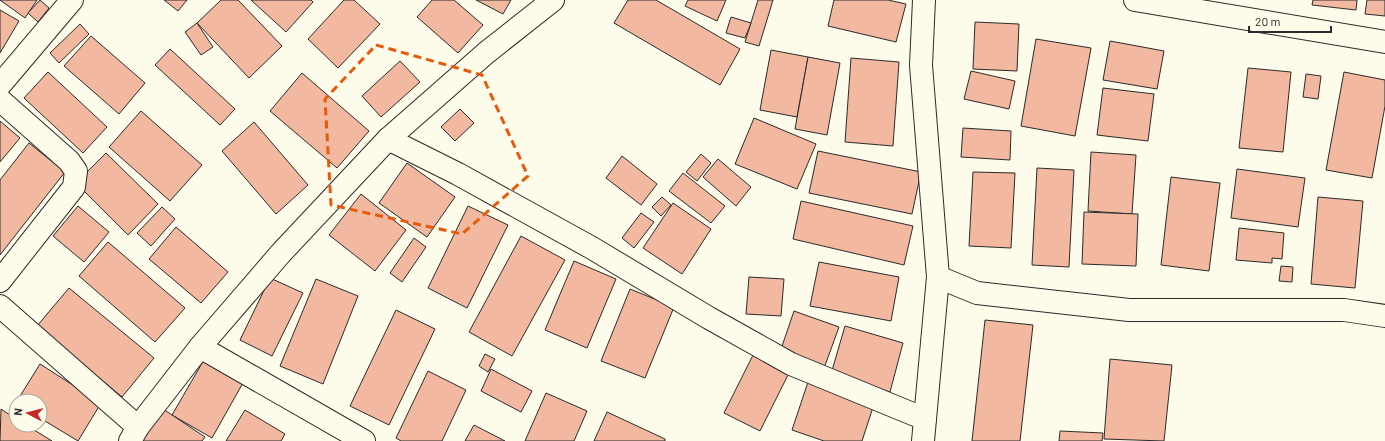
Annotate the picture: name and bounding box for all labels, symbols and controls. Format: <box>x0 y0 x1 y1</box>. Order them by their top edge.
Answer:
scale bar <box>1249 8 1331 34</box>
text: 20 m <box>1255 14 1281 28</box>
north arrow <box>8 393 48 433</box>
text: N <box>11 407 24 416</box>

